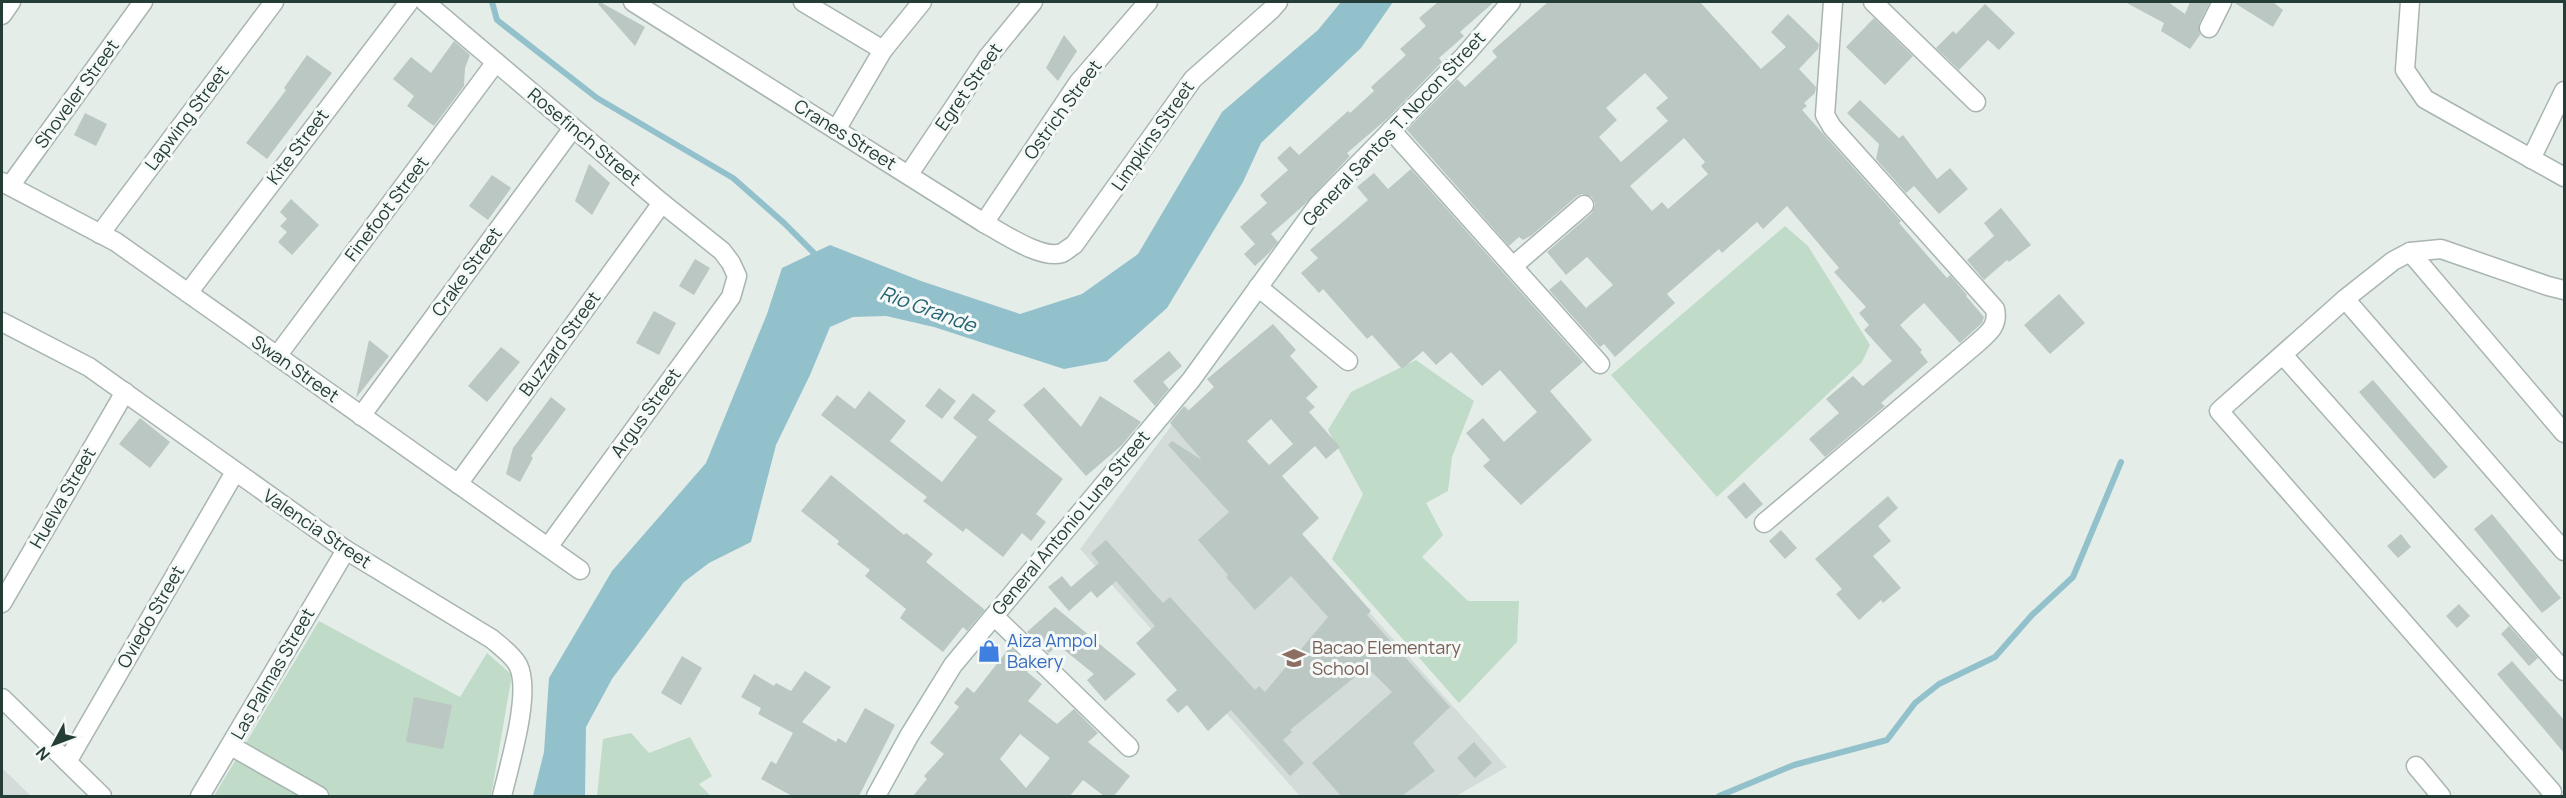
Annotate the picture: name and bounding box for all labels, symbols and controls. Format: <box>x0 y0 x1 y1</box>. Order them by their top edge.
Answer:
street label: General Santos T. Nocon Street <box>1297 26 1490 231</box>
street label: Shoveler Street <box>29 34 124 153</box>
street label: Egret Street <box>929 38 1007 135</box>
street label: Ostrich Street <box>1018 55 1106 164</box>
street label: Lapwing Street <box>139 60 233 175</box>
street label: Limpkins Street <box>1105 76 1199 195</box>
street label: Rosefinch Street <box>523 82 646 191</box>
street label: Cranes Street <box>790 93 901 175</box>
street label: Kite Street <box>261 104 333 189</box>
street label: Finefoot Street <box>339 151 434 266</box>
street label: Crake Street <box>426 222 507 321</box>
water label: Rio Grande <box>876 279 981 339</box>
street label: Buzzard Street <box>513 286 605 401</box>
street label: Swan Street <box>247 329 344 407</box>
street label: Argus Street <box>605 363 686 462</box>
street label: General Antonio Luna Street <box>986 425 1155 620</box>
street label: Huelva Street <box>24 443 101 552</box>
street label: Valencia Street <box>259 483 376 573</box>
street label: Oviedo Street <box>111 561 189 672</box>
street label: Las Palmas Street <box>225 603 320 744</box>
place label: Aiza Ampol Bakery <box>1007 628 1097 673</box>
place label: Bacao Elementary School <box>1312 635 1462 680</box>
shop icon: Aiza Ampol Bakery <box>976 638 1002 664</box>
school or university icon: Bacao Elementary School <box>1281 645 1307 671</box>
north arrow <box>24 714 84 774</box>
text: N <box>31 742 55 765</box>

